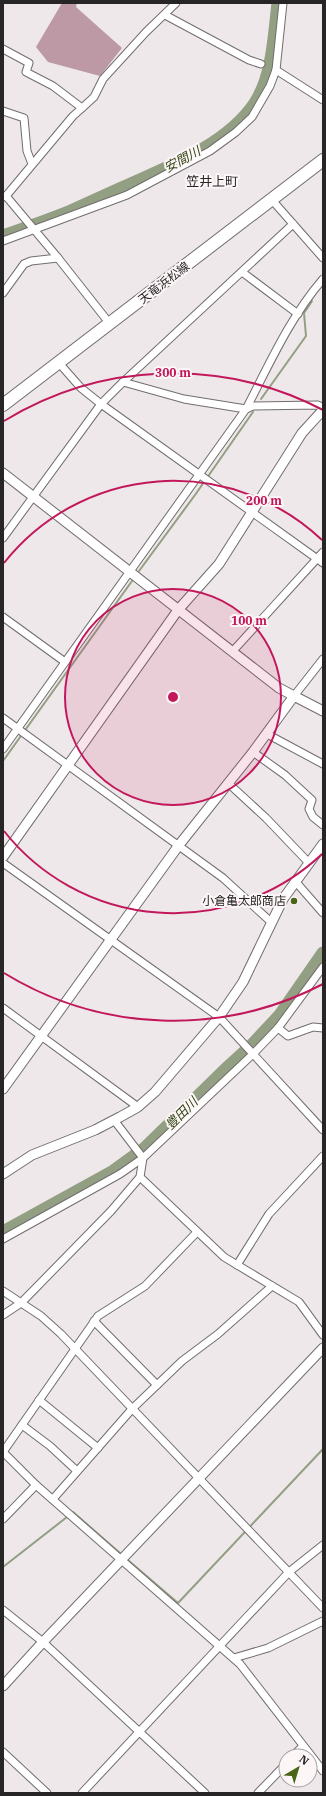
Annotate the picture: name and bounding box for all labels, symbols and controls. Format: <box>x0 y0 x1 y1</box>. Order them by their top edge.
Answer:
water label: 安間川 <box>161 142 205 176</box>
district label: 笠井上町 <box>186 173 238 190</box>
street label: 天竜浜松線 <box>135 259 192 307</box>
text: 300 m <box>155 365 191 380</box>
text: 200 m <box>246 493 282 508</box>
text: 100 m <box>231 613 267 628</box>
centre of rings <box>166 690 180 704</box>
place label: 小倉亀太郎商店 <box>202 893 286 908</box>
marker: 小倉亀太郎商店 <box>289 896 299 906</box>
water label: 豊田川 <box>162 1092 203 1133</box>
north arrow <box>278 1748 318 1788</box>
text: N <box>296 1752 312 1768</box>

